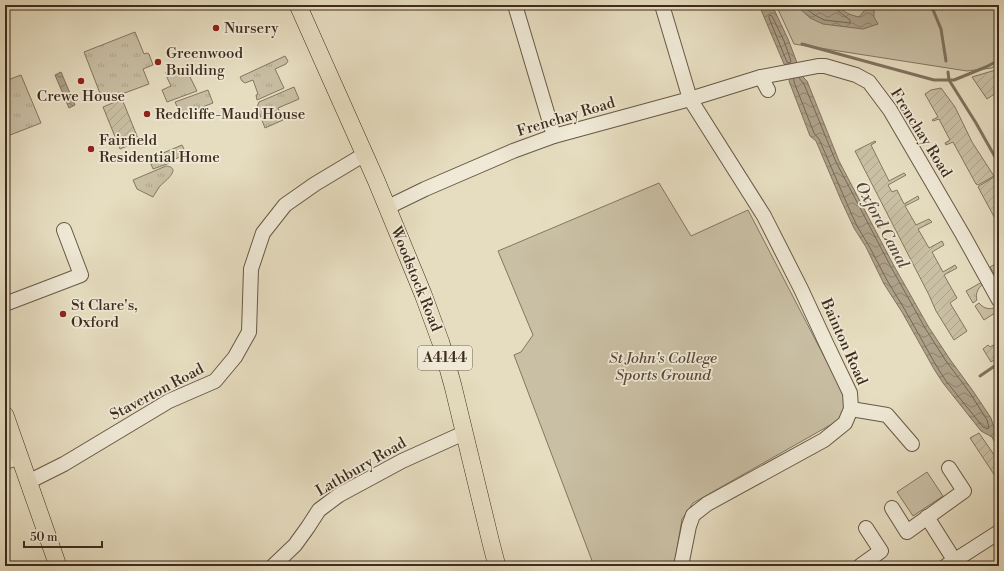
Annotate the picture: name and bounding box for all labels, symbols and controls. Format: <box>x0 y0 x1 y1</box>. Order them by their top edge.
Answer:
place label: Nursery <box>224 19 279 38</box>
marker: Nursery <box>211 23 221 33</box>
place label: Greenwood Building <box>165 44 244 80</box>
marker: Greenwood Building <box>153 57 163 67</box>
marker: Crewe House <box>76 76 86 86</box>
street label: Frenchay Road <box>886 85 956 182</box>
place label: Crewe House <box>37 87 125 106</box>
street label: Frenchay Road <box>515 93 618 141</box>
place label: Redcliffe-Maud House <box>155 105 305 124</box>
marker: Redcliffe-Maud House <box>142 109 152 119</box>
place label: Fairfield Residential Home <box>99 131 220 167</box>
marker: Fairfield Residential Home <box>86 144 96 154</box>
water label: Oxford Canal <box>851 178 914 273</box>
street label: Woodstock Road <box>386 223 446 335</box>
street label: Bainton Road <box>816 295 872 389</box>
place label: St Clare's, Oxford <box>71 296 138 332</box>
marker: St Clare's, Oxford <box>58 309 68 319</box>
road number: A4144 <box>418 346 472 370</box>
park label: St John's College Sports Ground <box>609 349 717 385</box>
street label: Staverton Road <box>107 359 208 425</box>
street label: Lathbury Road <box>312 433 410 501</box>
scale bar <box>24 523 102 549</box>
text: 50 m <box>30 530 58 545</box>

